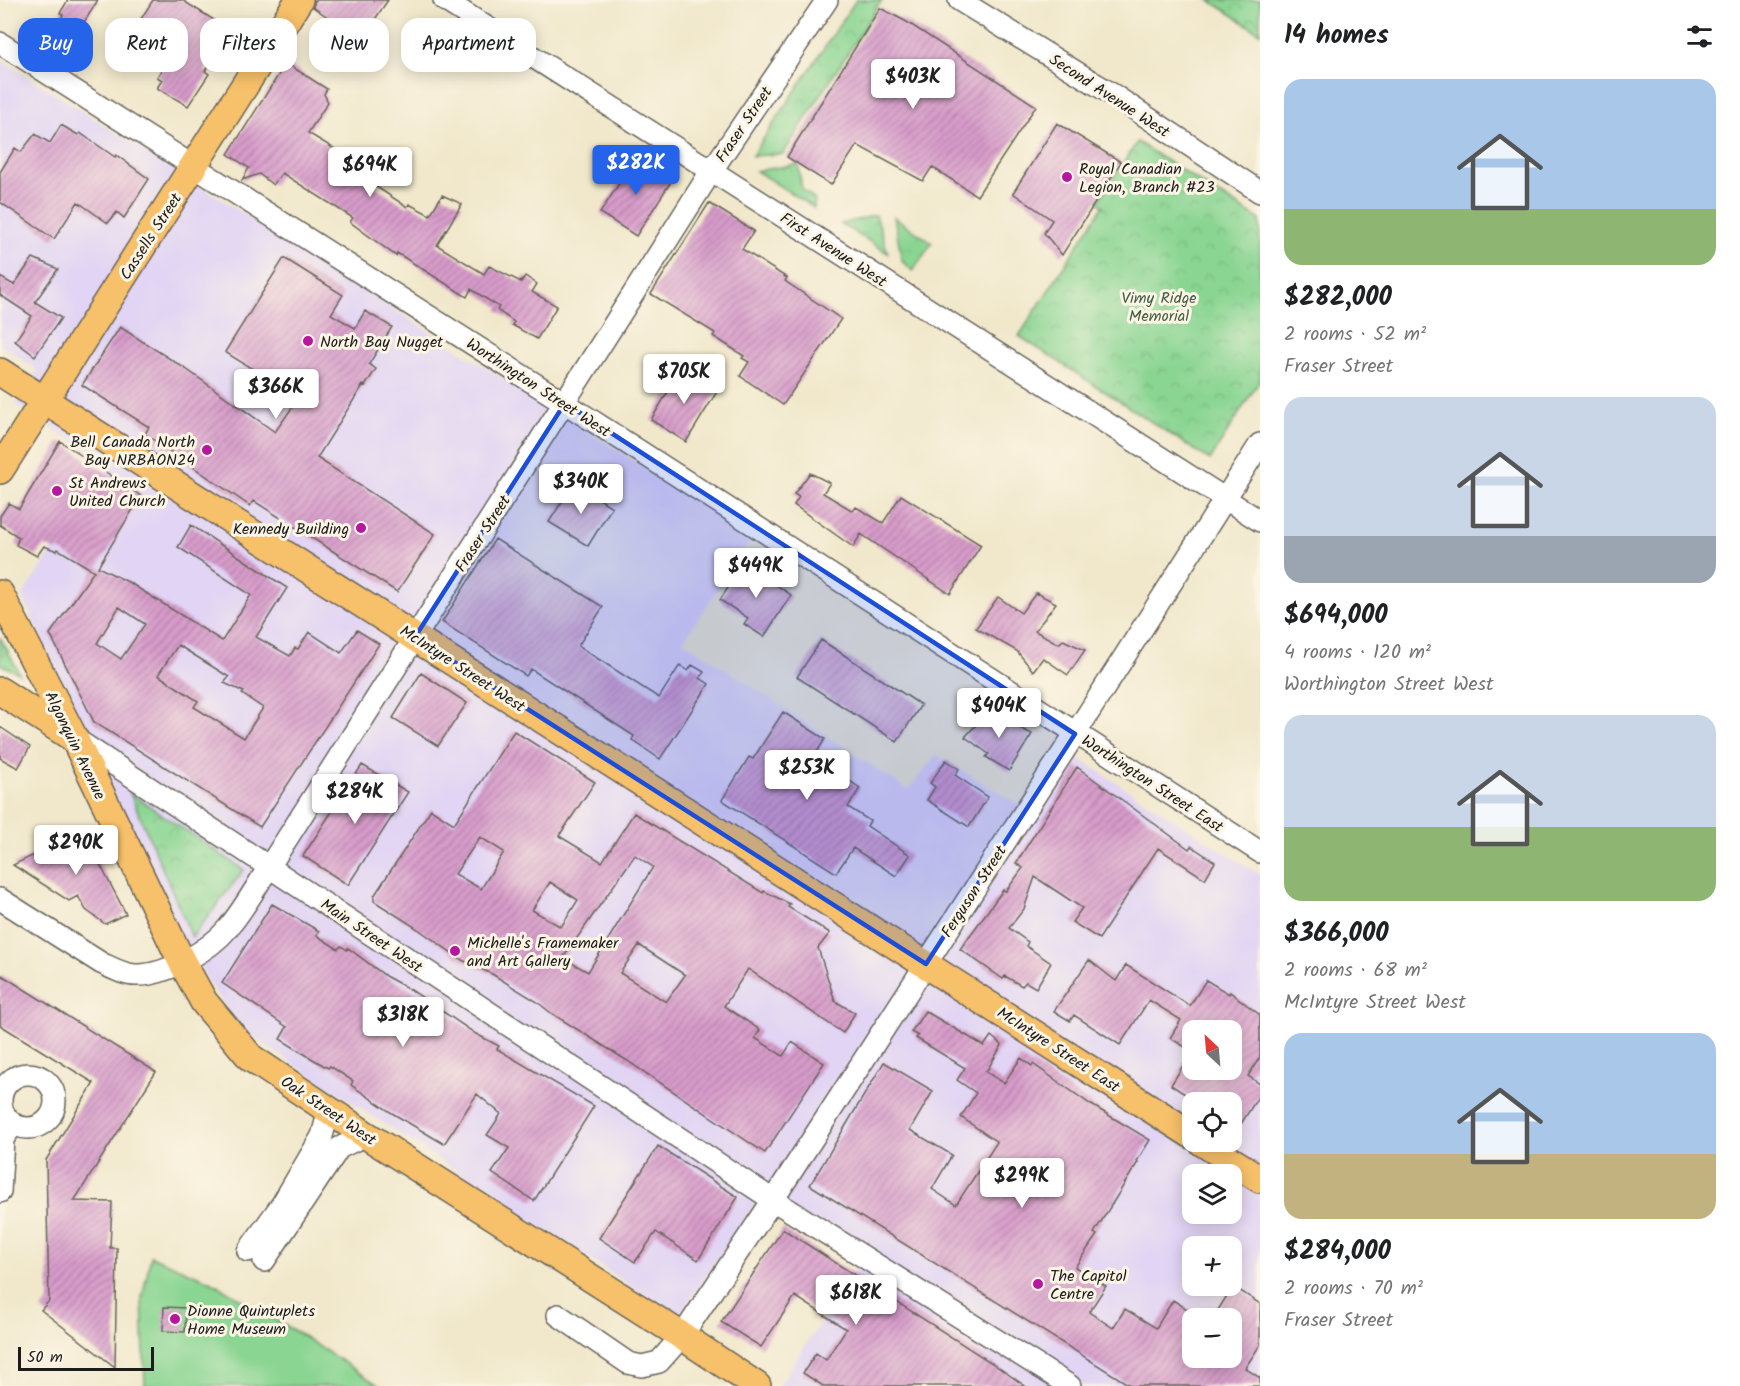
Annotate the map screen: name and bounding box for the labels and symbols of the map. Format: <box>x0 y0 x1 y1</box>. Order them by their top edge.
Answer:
street label: Second Avenue West <box>1044 48 1175 145</box>
pin: $403K <box>871 59 955 110</box>
street label: Fraser Street <box>709 81 780 168</box>
pin: $282K <box>594 145 678 196</box>
pin: $694K <box>328 147 412 198</box>
place label: Royal Canadian Legion, Branch #23 <box>1079 157 1215 200</box>
marker: Royal Canadian Legion, Branch #23 <box>1060 170 1074 184</box>
street label: Cassells Street <box>114 188 189 285</box>
street label: First Avenue West <box>775 206 892 295</box>
park label: Vimy Ridge Memorial <box>1122 286 1196 329</box>
place label: North Bay Nugget <box>320 330 444 355</box>
street label: Worthington Street West <box>461 332 616 445</box>
marker: North Bay Nugget <box>301 334 315 348</box>
pin: $705K <box>642 354 726 405</box>
pin: $366K <box>234 369 318 420</box>
place label: Bell Canada North Bay NRBAON24 <box>70 430 195 473</box>
marker: Bell Canada North Bay NRBAON24 <box>200 443 214 457</box>
pin: $340K <box>539 464 623 515</box>
place label: St Andrews United Church <box>69 471 166 514</box>
marker: St Andrews United Church <box>50 484 64 498</box>
street label: Fraser Street <box>449 490 518 577</box>
place label: Kennedy Building <box>233 517 349 542</box>
marker: Kennedy Building <box>354 521 368 535</box>
pin: $449K <box>714 548 798 599</box>
street label: McIntyre Street West <box>394 619 531 720</box>
street label: Algonquin Avenue <box>38 687 112 804</box>
pin: $404K <box>957 688 1041 739</box>
street label: Worthington Street East <box>1076 729 1229 840</box>
pin: $253K <box>765 750 849 801</box>
pin: $284K <box>313 774 397 825</box>
pin: $290K <box>34 825 118 876</box>
street label: Ferguson Street <box>935 840 1014 943</box>
street label: Main Street West <box>315 893 428 980</box>
place label: Michelle's Framemaker and Art Gallery <box>467 931 620 974</box>
marker: Michelle's Framemaker and Art Gallery <box>448 944 462 958</box>
pin: $318K <box>361 997 445 1048</box>
street label: McIntyre Street East <box>992 1001 1126 1100</box>
north arrow <box>1182 1020 1242 1080</box>
street label: Oak Street West <box>275 1070 382 1153</box>
pin: $299K <box>980 1158 1064 1209</box>
place label: The Capitol Centre <box>1050 1264 1127 1307</box>
pin: $618K <box>814 1275 898 1326</box>
marker: The Capitol Centre <box>1031 1277 1045 1291</box>
place label: Dionne Quintuplets Home Museum <box>187 1299 315 1342</box>
marker: Dionne Quintuplets Home Museum <box>168 1312 182 1326</box>
scale bar <box>18 1344 154 1372</box>

